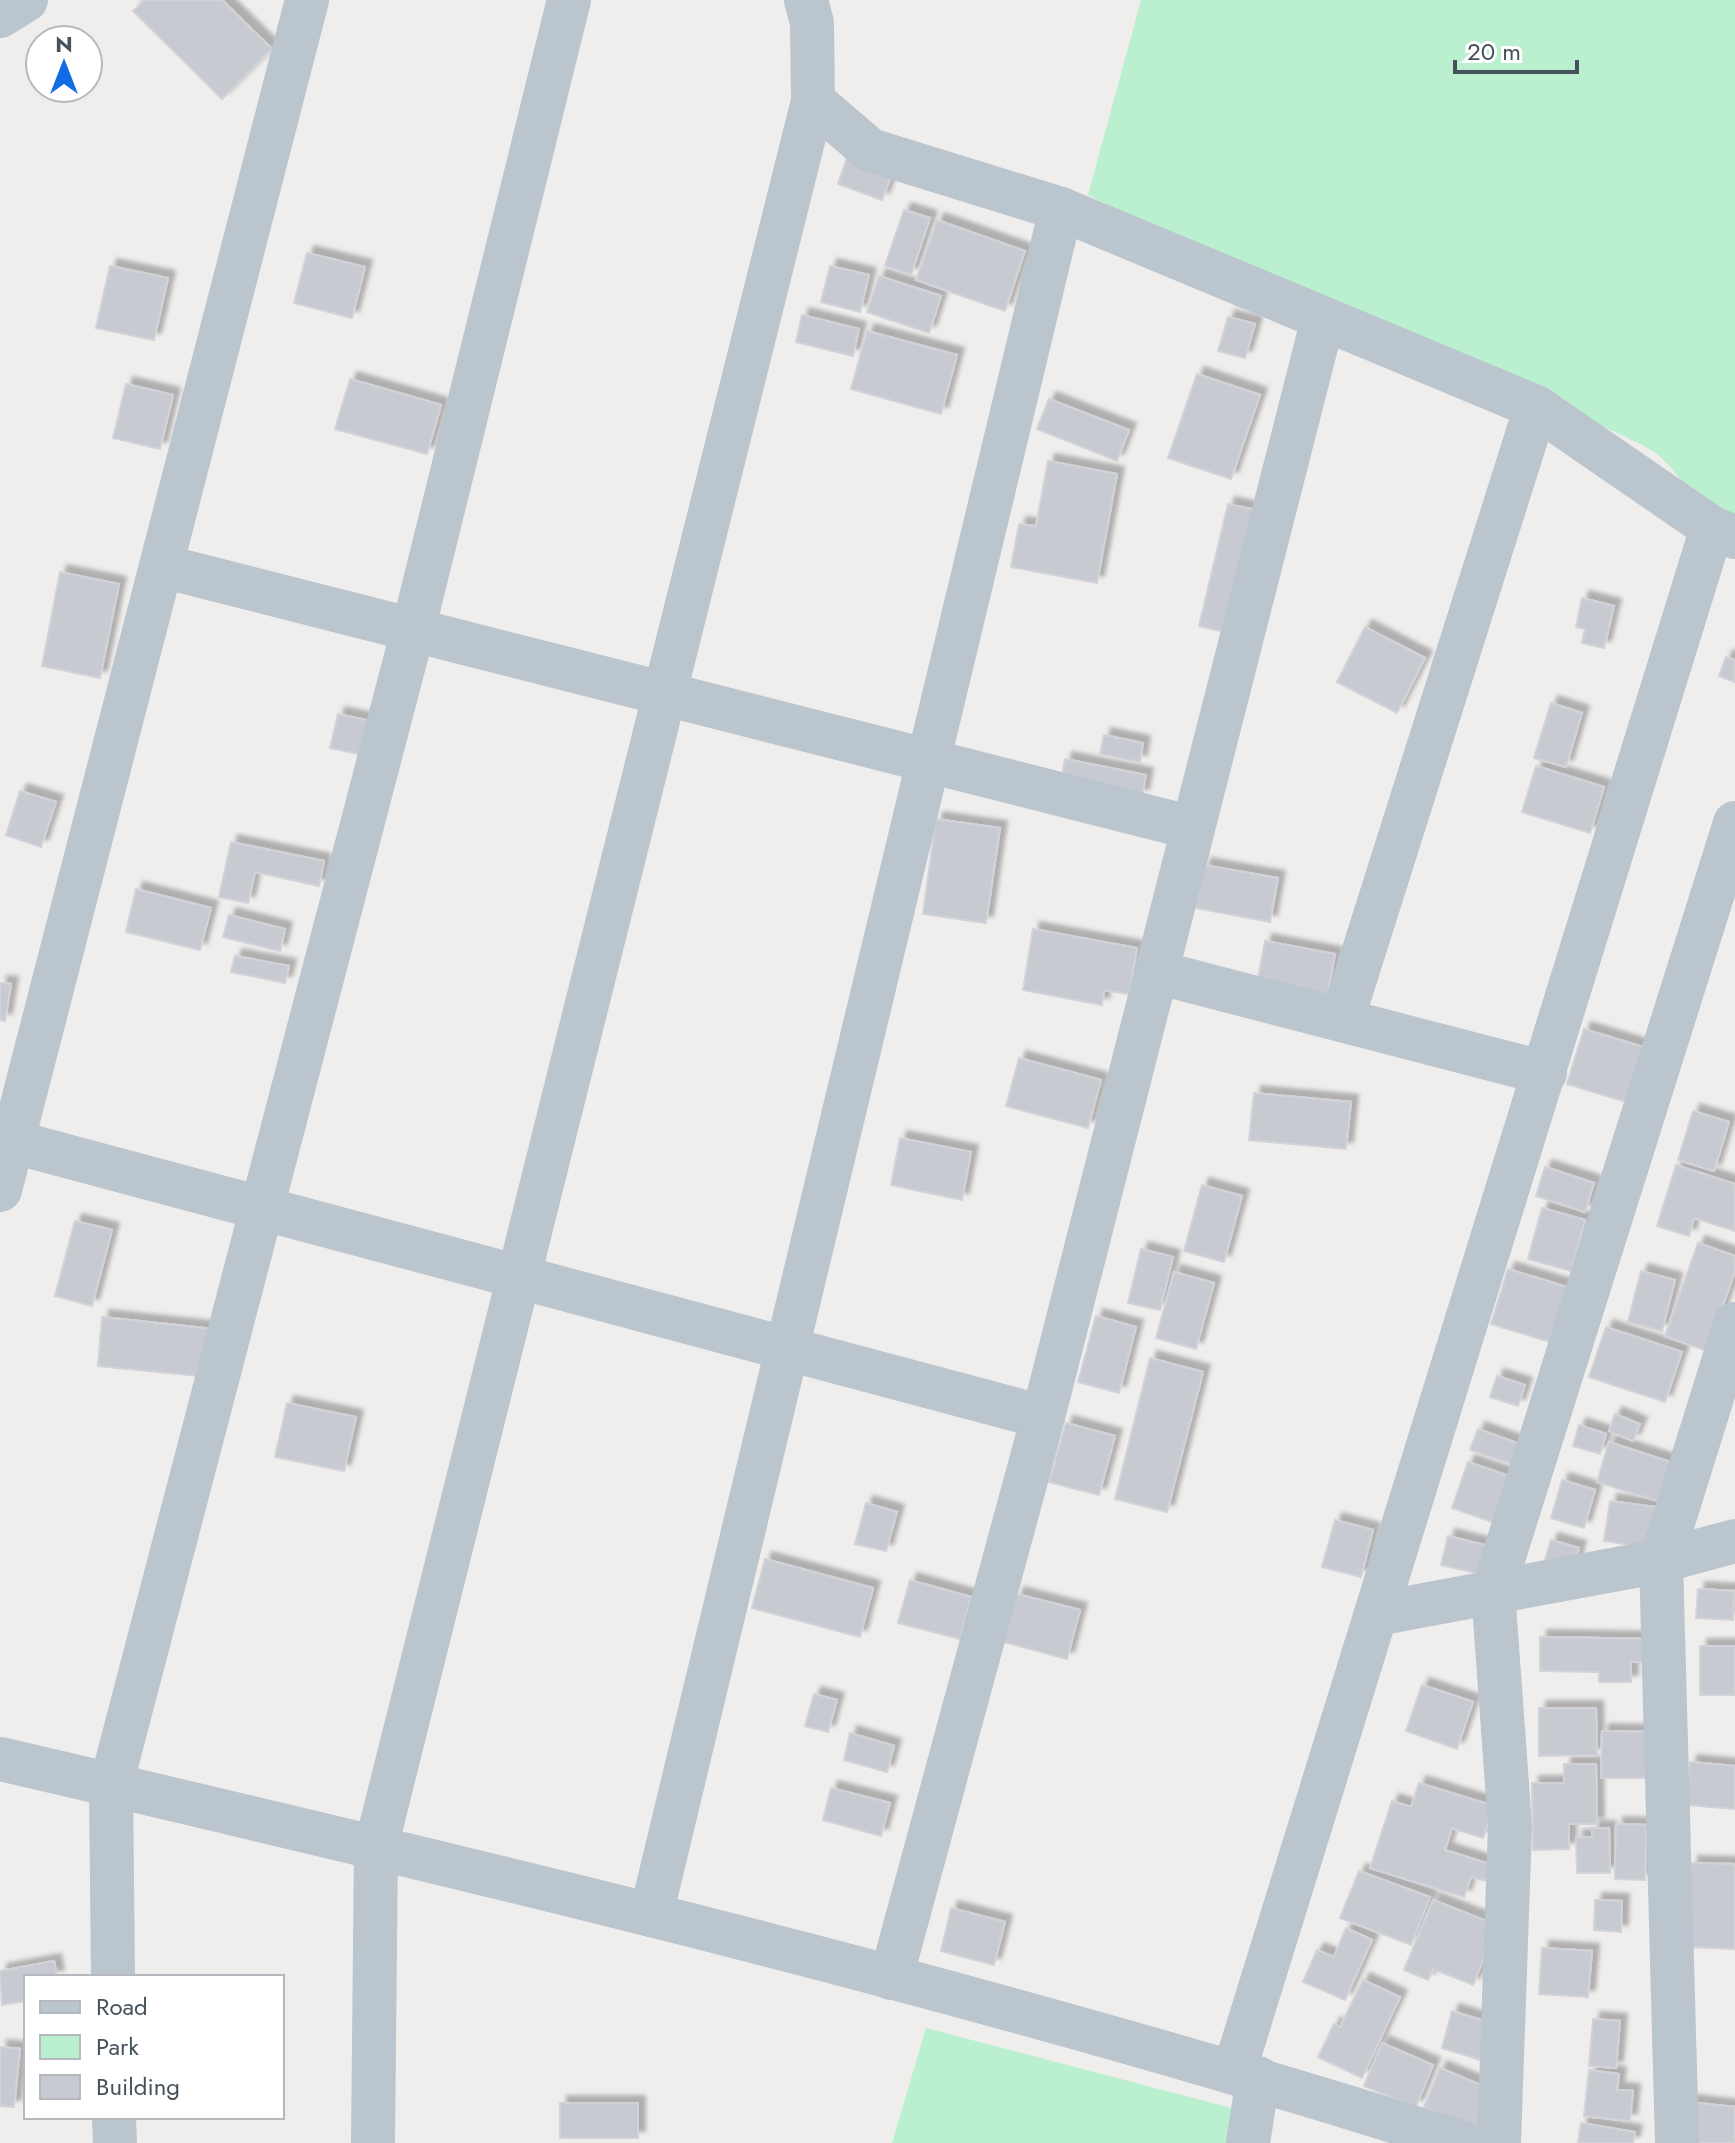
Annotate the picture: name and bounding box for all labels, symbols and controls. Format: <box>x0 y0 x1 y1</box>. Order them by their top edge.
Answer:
north arrow <box>24 24 104 104</box>
scale bar <box>1455 24 1577 74</box>
text: N <box>55 28 73 60</box>
text: 20 m <box>1467 34 1521 69</box>
legend <box>24 1975 284 2119</box>
text: Road <box>96 1989 148 2024</box>
text: Park <box>96 2029 139 2064</box>
text: Building <box>96 2069 180 2104</box>

